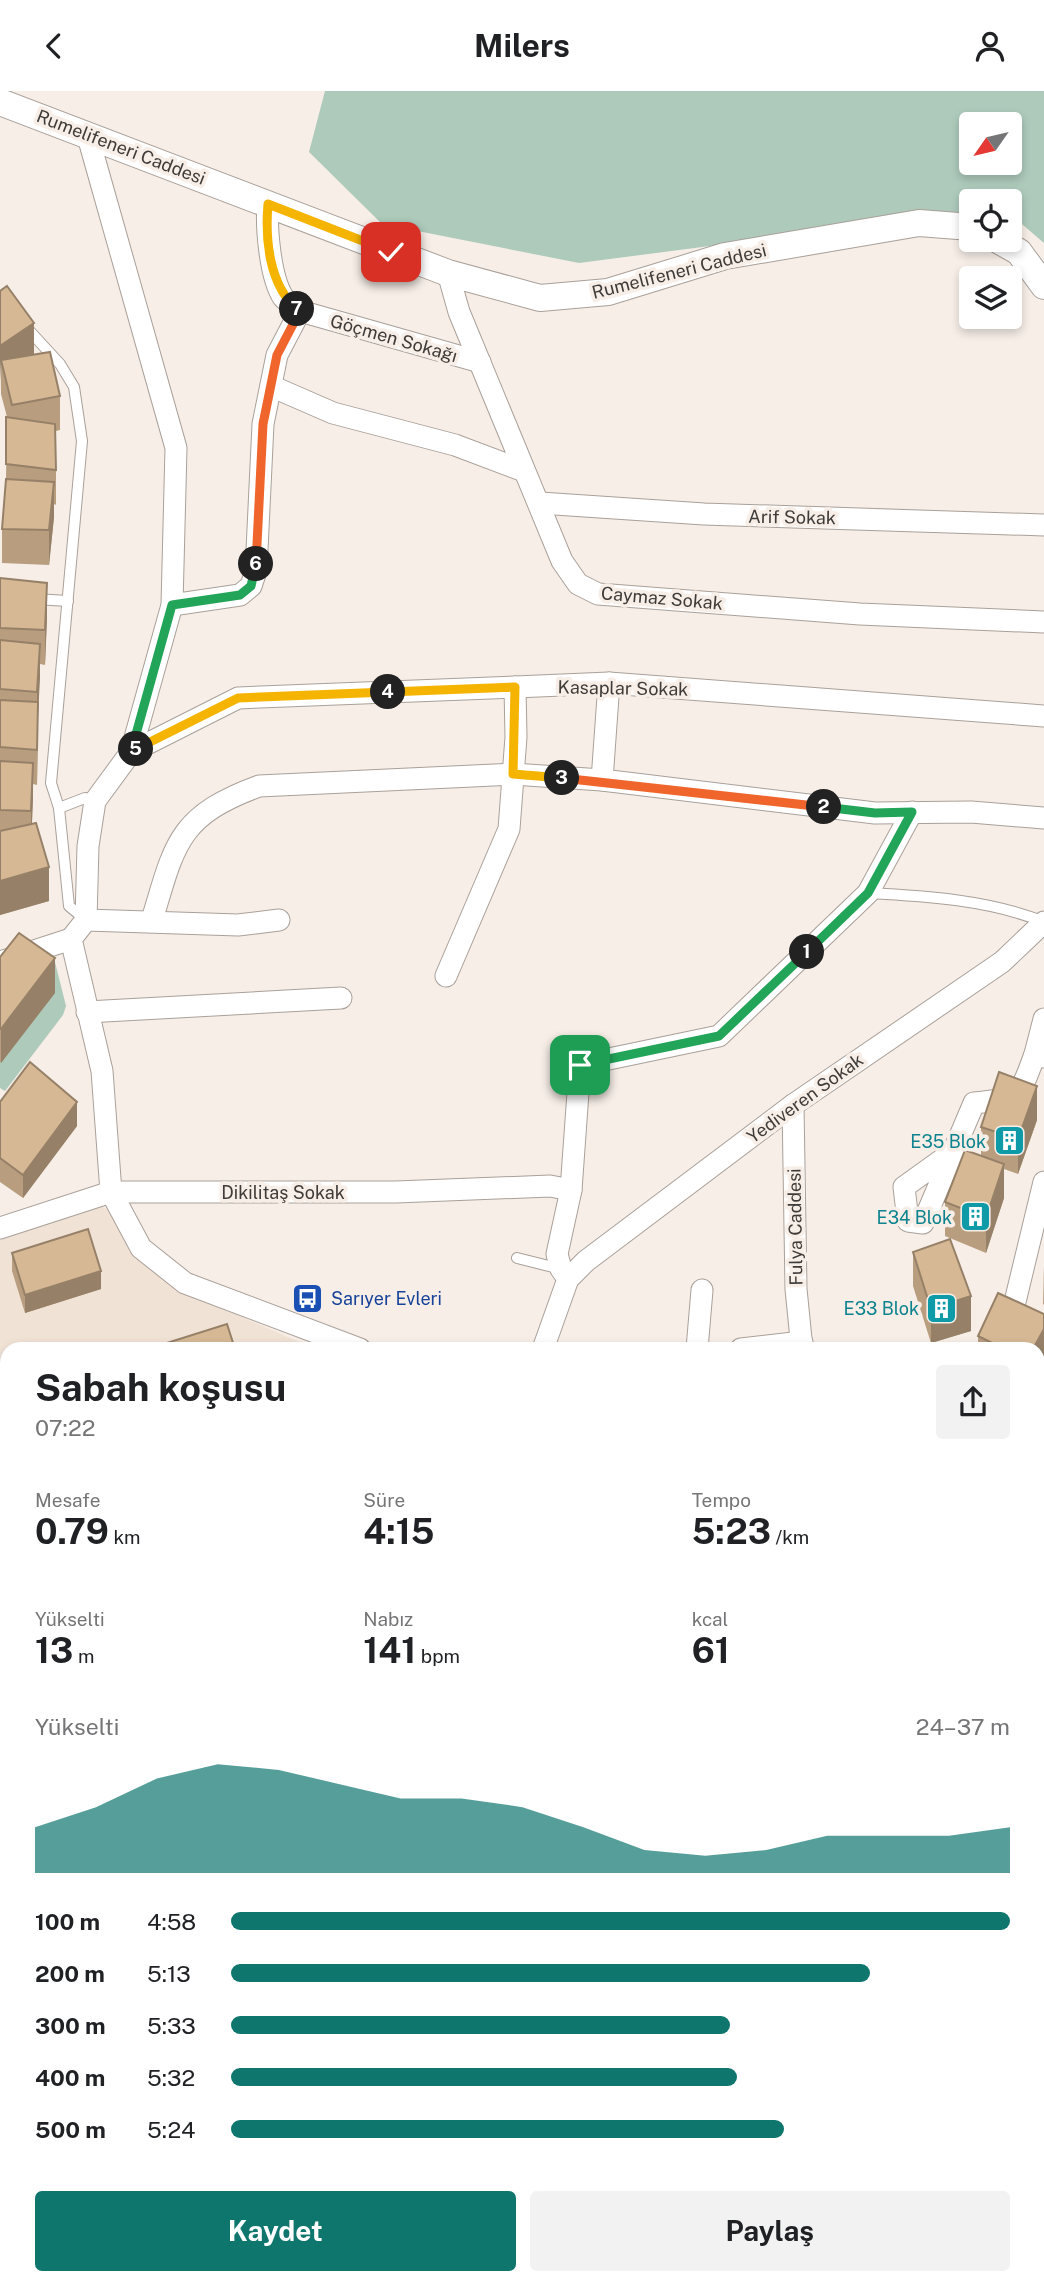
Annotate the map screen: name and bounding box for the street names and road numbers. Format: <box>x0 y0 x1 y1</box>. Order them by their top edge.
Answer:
street label: Rumelifeneri Caddesi <box>34 105 208 189</box>
street label: Rumelifeneri Caddesi <box>590 239 768 303</box>
street label: Göçmen Sokağı <box>328 310 460 366</box>
street label: Arif Sokak <box>748 506 836 528</box>
street label: Caymaz Sokak <box>600 582 724 614</box>
street label: Kasaplar Sokak <box>557 676 689 700</box>
street label: Yediveren Sokak <box>743 1049 867 1147</box>
street label: Fulya Caddesi <box>783 1168 807 1286</box>
street label: Dikilitaş Sokak <box>221 1182 345 1203</box>

